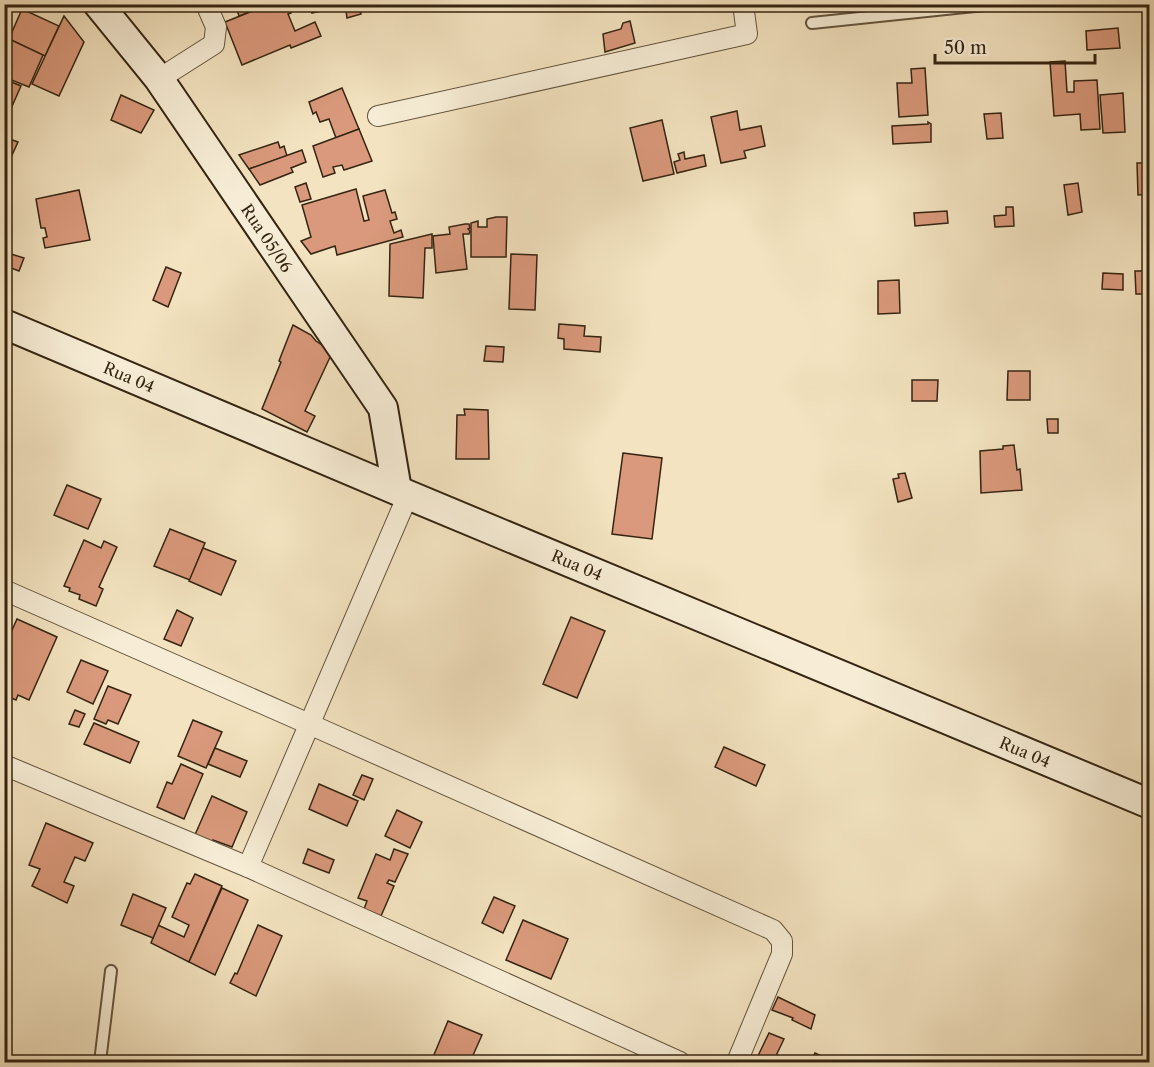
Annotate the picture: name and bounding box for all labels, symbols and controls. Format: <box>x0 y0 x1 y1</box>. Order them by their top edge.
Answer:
scale bar <box>935 27 1096 65</box>
text: 50 m <box>944 37 987 59</box>
street label: Rua 05/06 <box>237 200 297 276</box>
street label: Rua 04 <box>100 357 158 397</box>
street label: Rua 04 <box>548 545 606 585</box>
street label: Rua 04 <box>996 732 1054 772</box>

